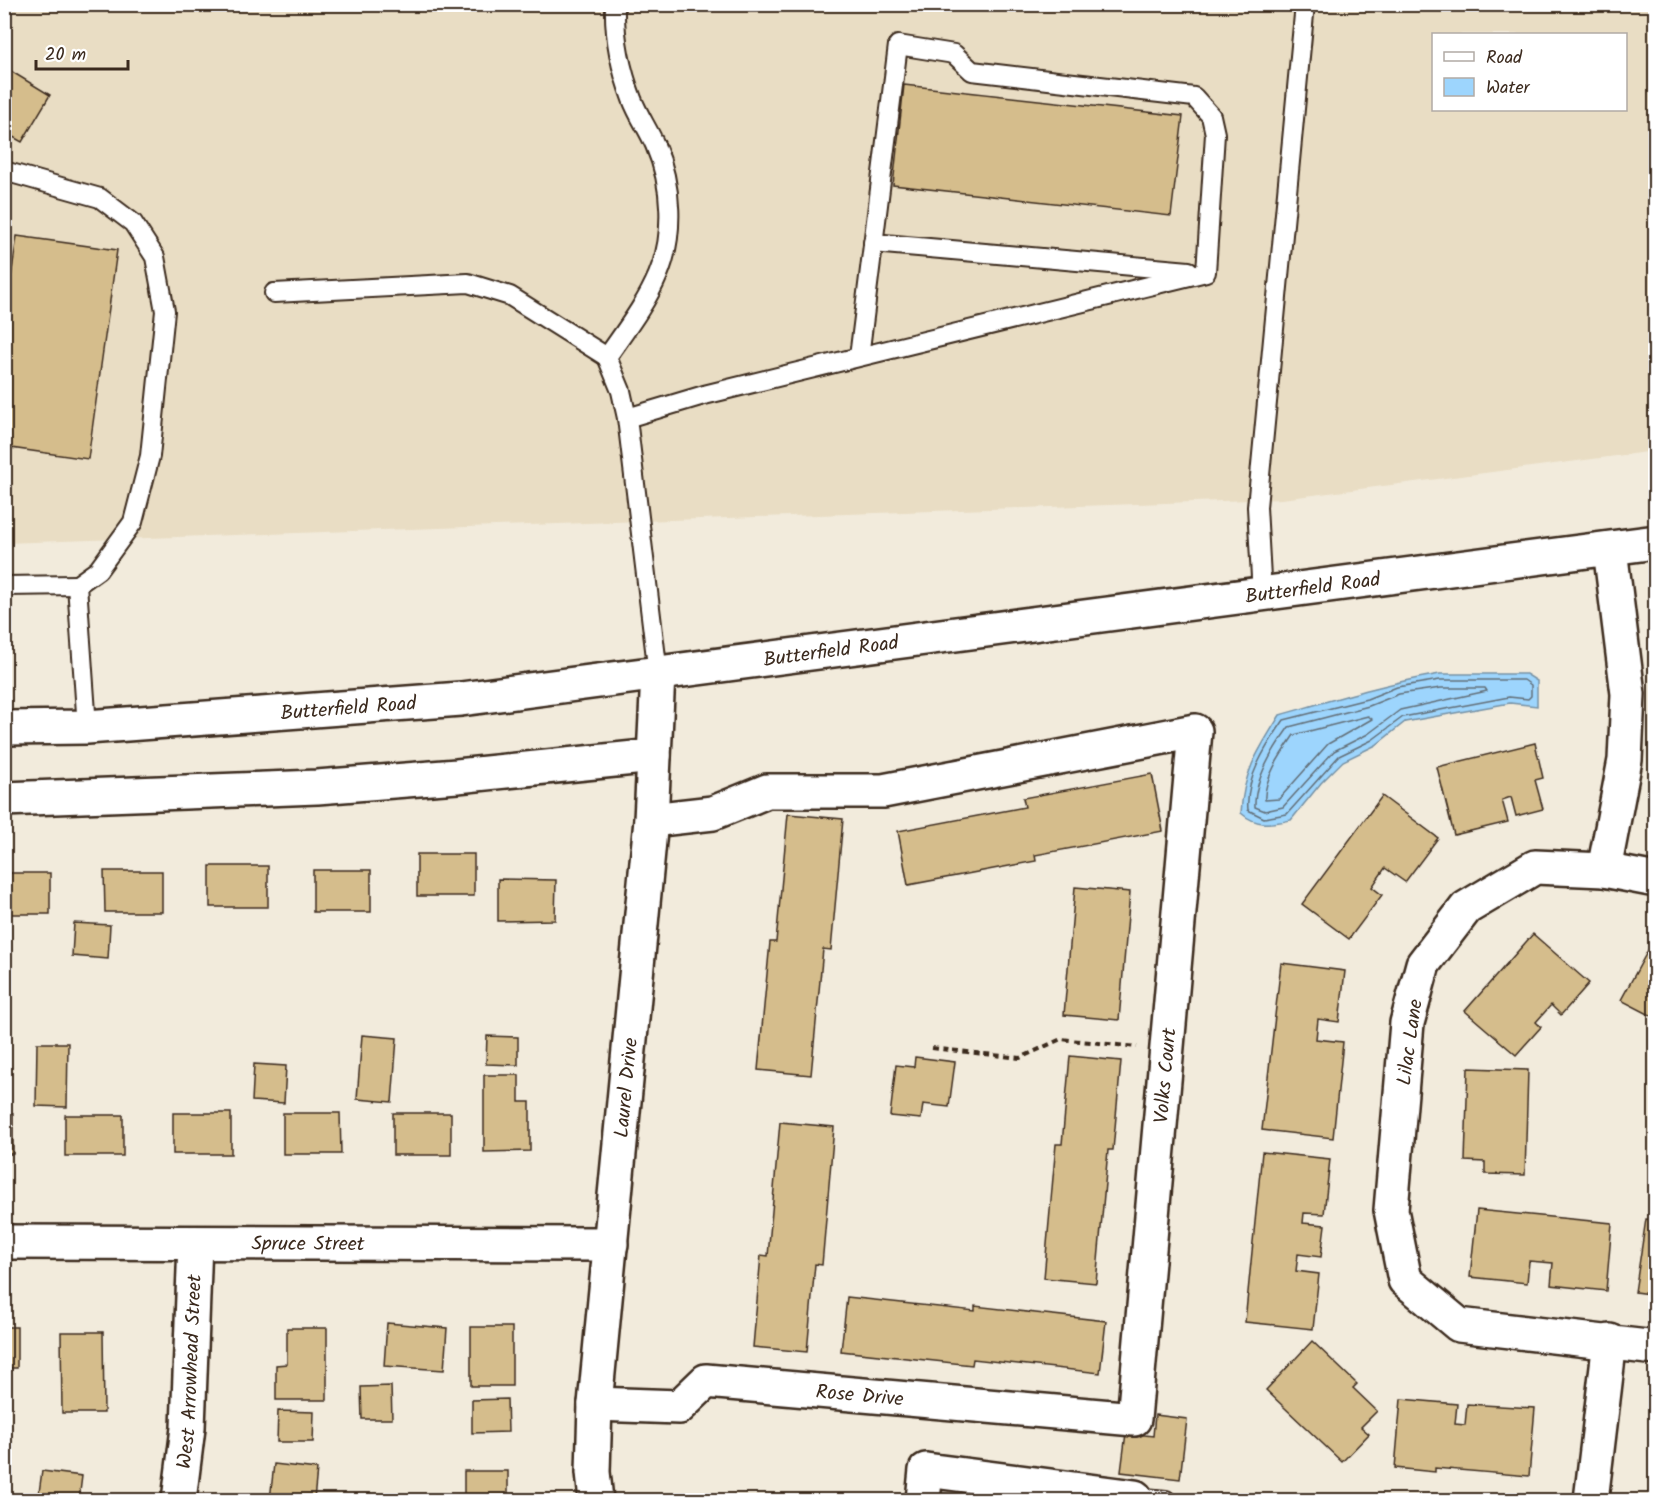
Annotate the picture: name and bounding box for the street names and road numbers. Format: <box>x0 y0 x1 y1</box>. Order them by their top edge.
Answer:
street label: Butterfield Road <box>1243 564 1383 614</box>
street label: Butterfield Road <box>761 628 902 677</box>
street label: Butterfield Road <box>279 688 418 730</box>
street label: Lilac Lane <box>1389 997 1433 1088</box>
street label: Volks Court <box>1146 1026 1187 1125</box>
street label: Laurel Drive <box>607 1036 648 1139</box>
street label: Spruce Street <box>251 1229 365 1261</box>
street label: West Arrowhead Street <box>169 1273 212 1471</box>
street label: Rose Drive <box>814 1377 905 1416</box>

